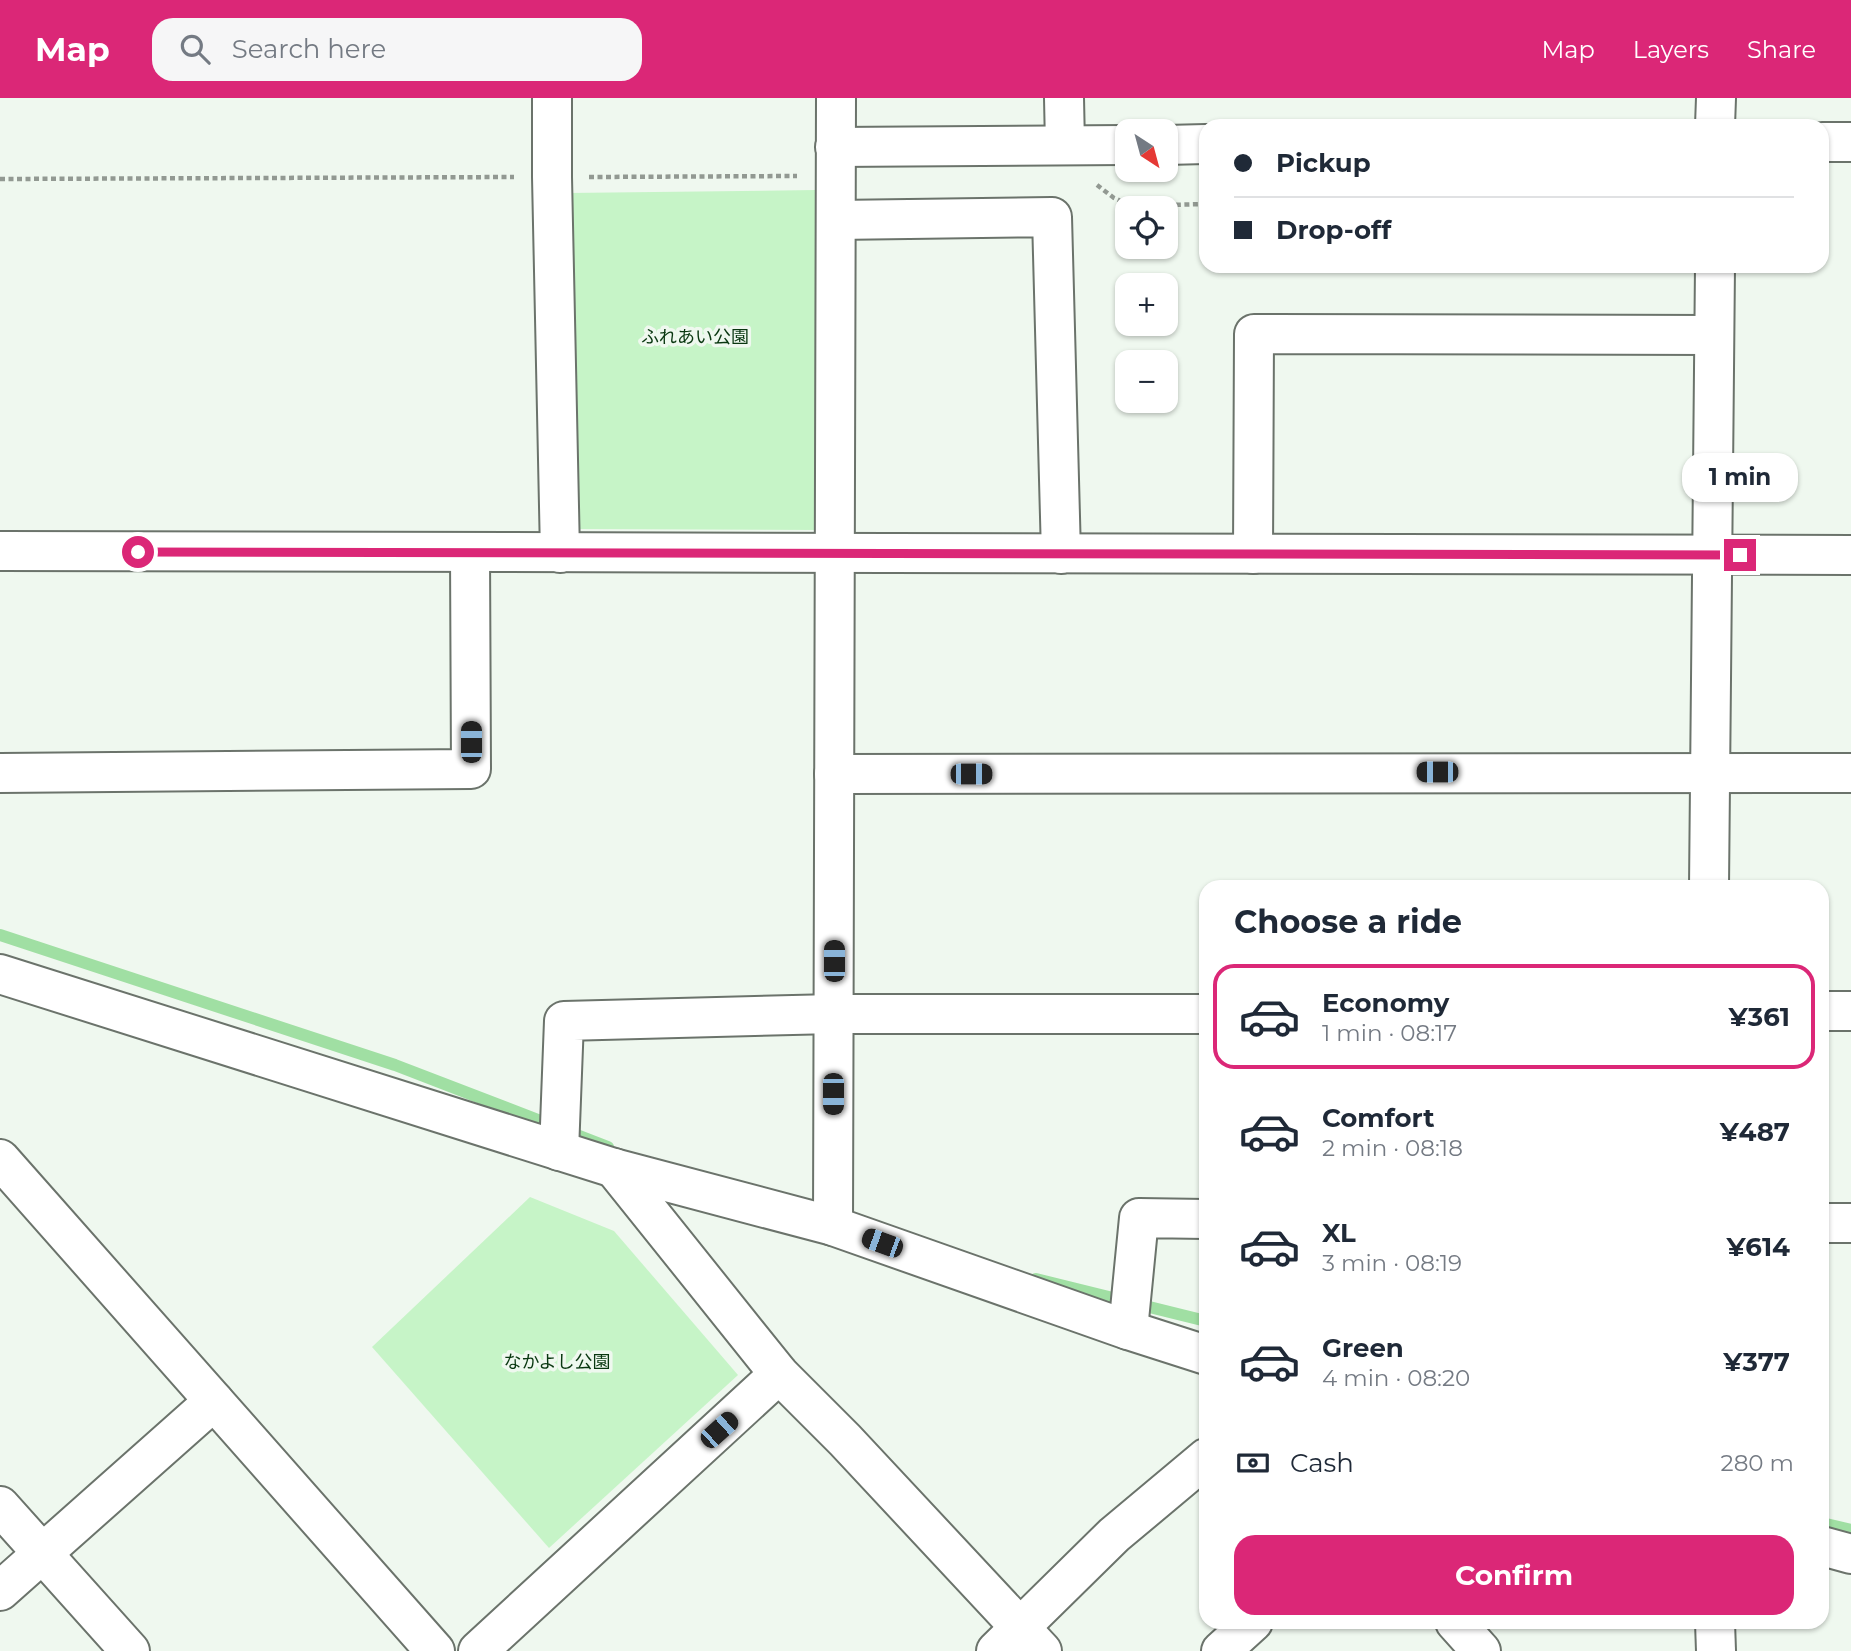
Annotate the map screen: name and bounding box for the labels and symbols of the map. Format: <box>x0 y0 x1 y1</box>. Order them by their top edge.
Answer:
north arrow <box>1115 119 1178 182</box>
park label: ふれあい公園 <box>641 326 749 348</box>
callout: 1 min <box>1682 454 1798 503</box>
route start <box>122 536 154 568</box>
route end <box>1724 539 1756 571</box>
car <box>461 721 482 763</box>
car <box>1417 762 1459 783</box>
car <box>951 764 993 785</box>
car <box>824 940 845 982</box>
car <box>823 1073 844 1115</box>
car <box>859 1226 906 1260</box>
park label: なかよし公園 <box>503 1351 611 1373</box>
car <box>697 1408 742 1452</box>

